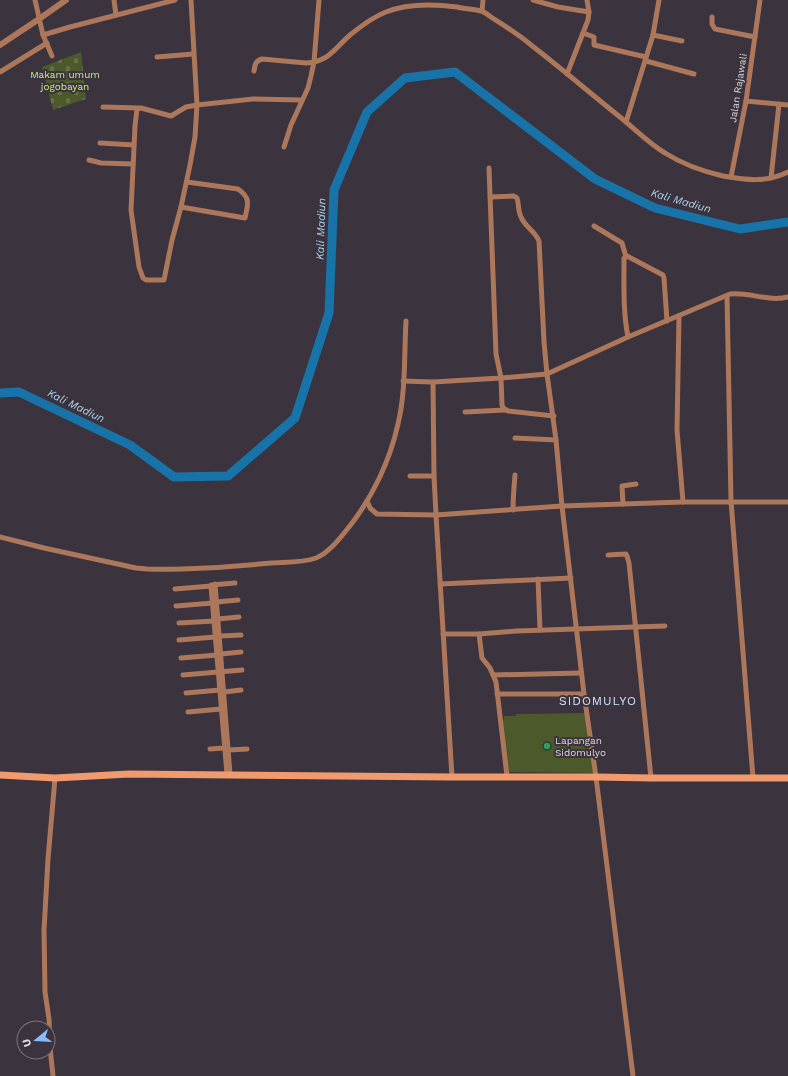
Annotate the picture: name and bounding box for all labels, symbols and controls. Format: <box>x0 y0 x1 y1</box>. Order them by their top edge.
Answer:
street label: Jalan Rajawali <box>727 53 749 123</box>
park label: Makam umum jogobayan <box>30 69 100 92</box>
water label: Kali Madiun <box>649 186 713 216</box>
water label: Kali Madiun <box>313 198 329 260</box>
water label: Kali Madiun <box>45 387 107 425</box>
district label: SIDOMULYO <box>559 694 637 708</box>
place label: Lapangan Sidomulyo <box>555 735 606 758</box>
marker: Lapangan Sidomulyo <box>542 741 552 751</box>
north arrow <box>16 1020 56 1060</box>
text: U <box>20 1037 34 1049</box>

